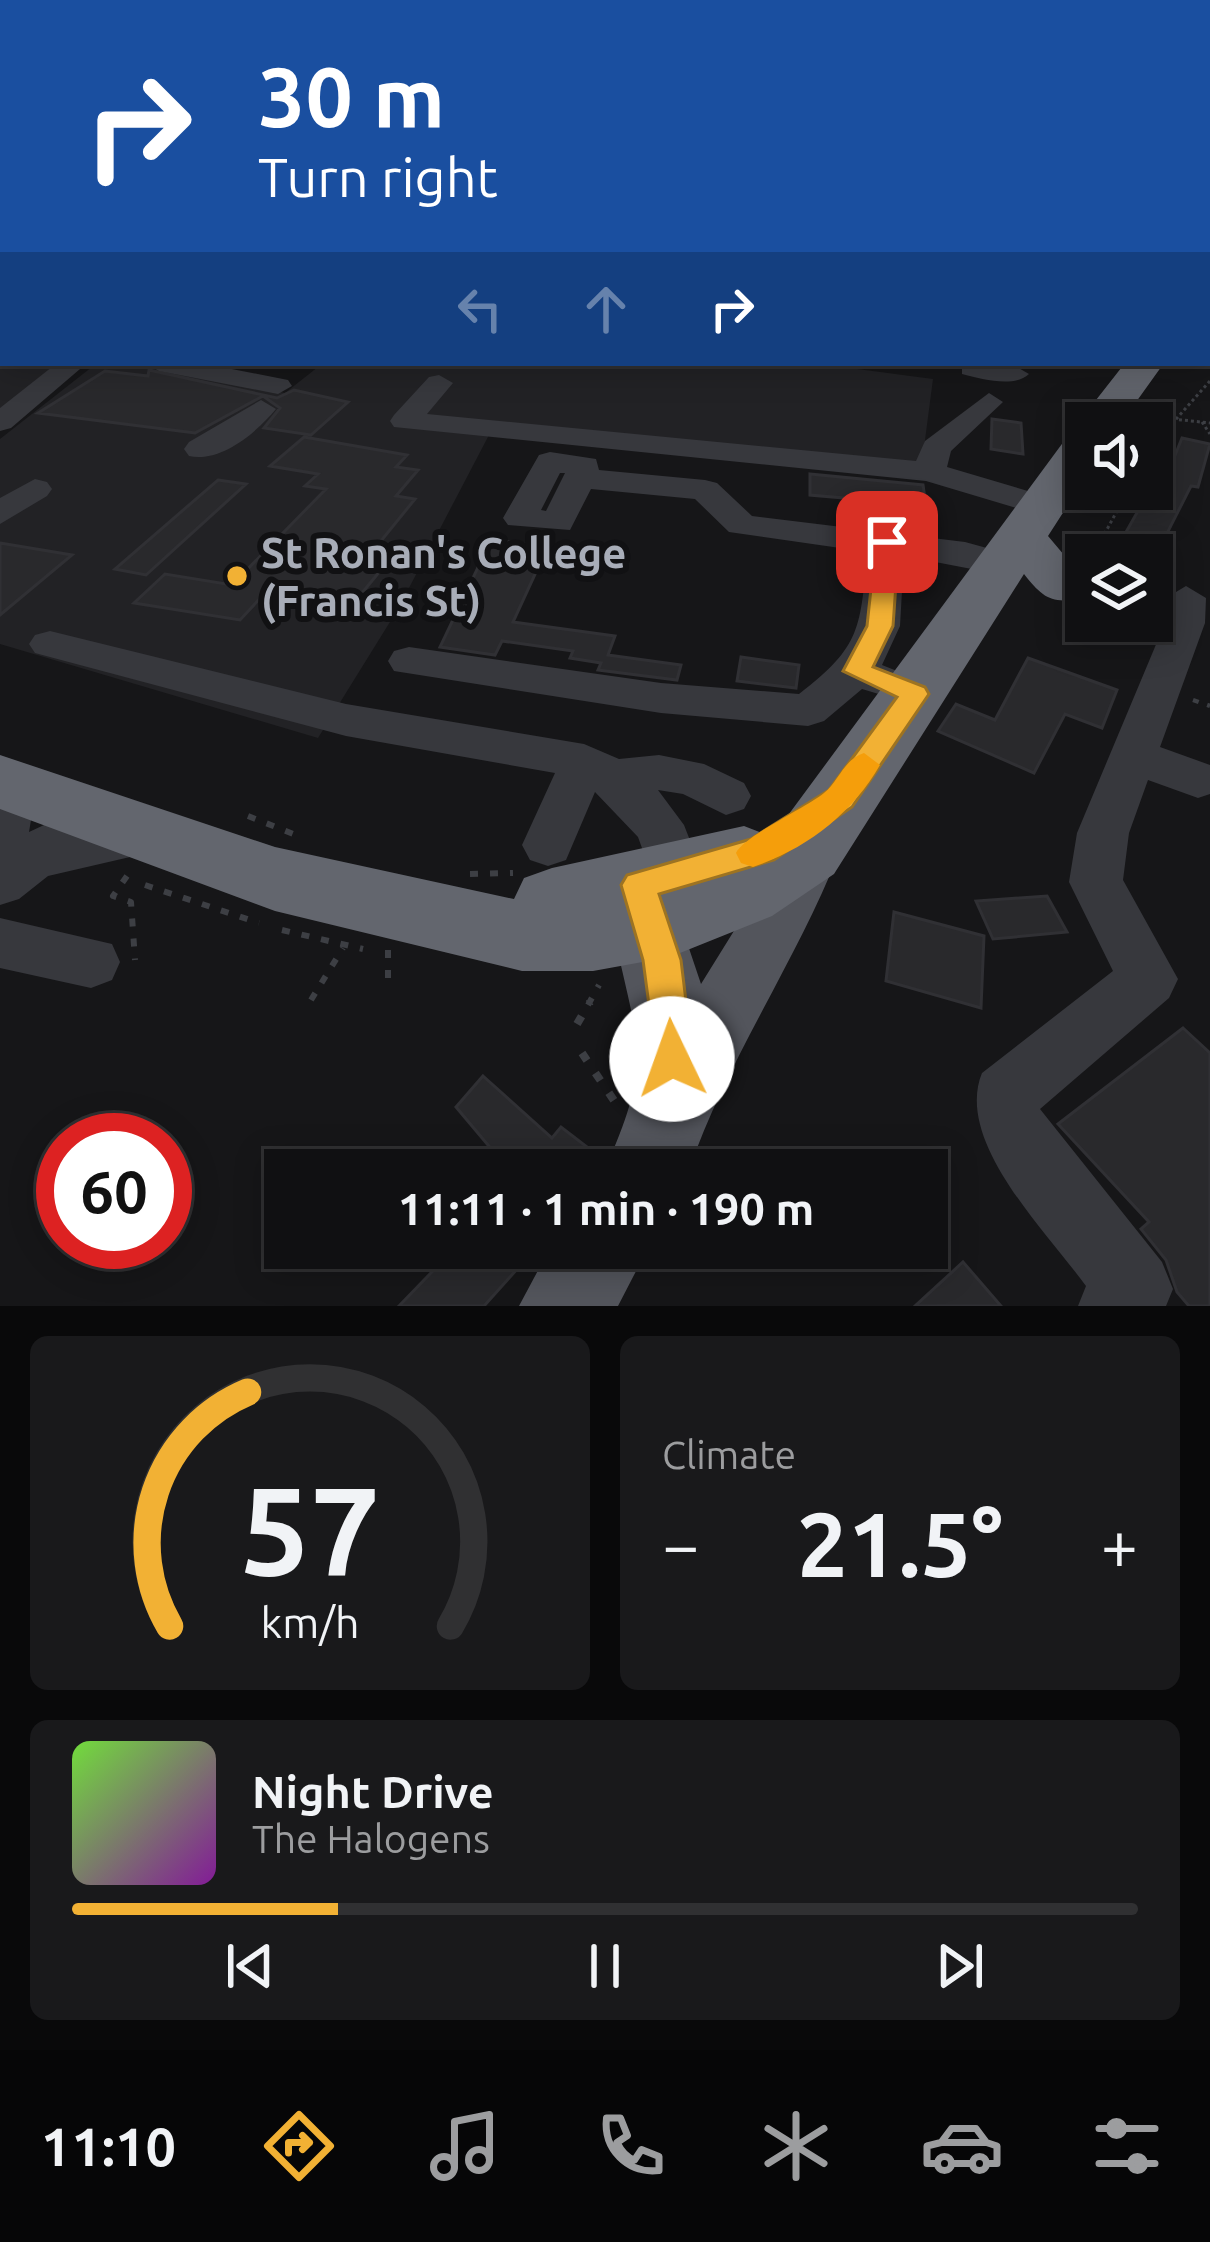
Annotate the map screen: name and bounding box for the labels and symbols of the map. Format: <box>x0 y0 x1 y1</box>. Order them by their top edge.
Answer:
pin <box>836 491 938 593</box>
place label: St Ronan's College (Francis St) <box>261 529 627 624</box>
marker: St Ronan's College (Francis St) <box>224 563 250 589</box>
position arrow <box>609 996 735 1122</box>
speed limit sign: 60 <box>36 1113 192 1269</box>

